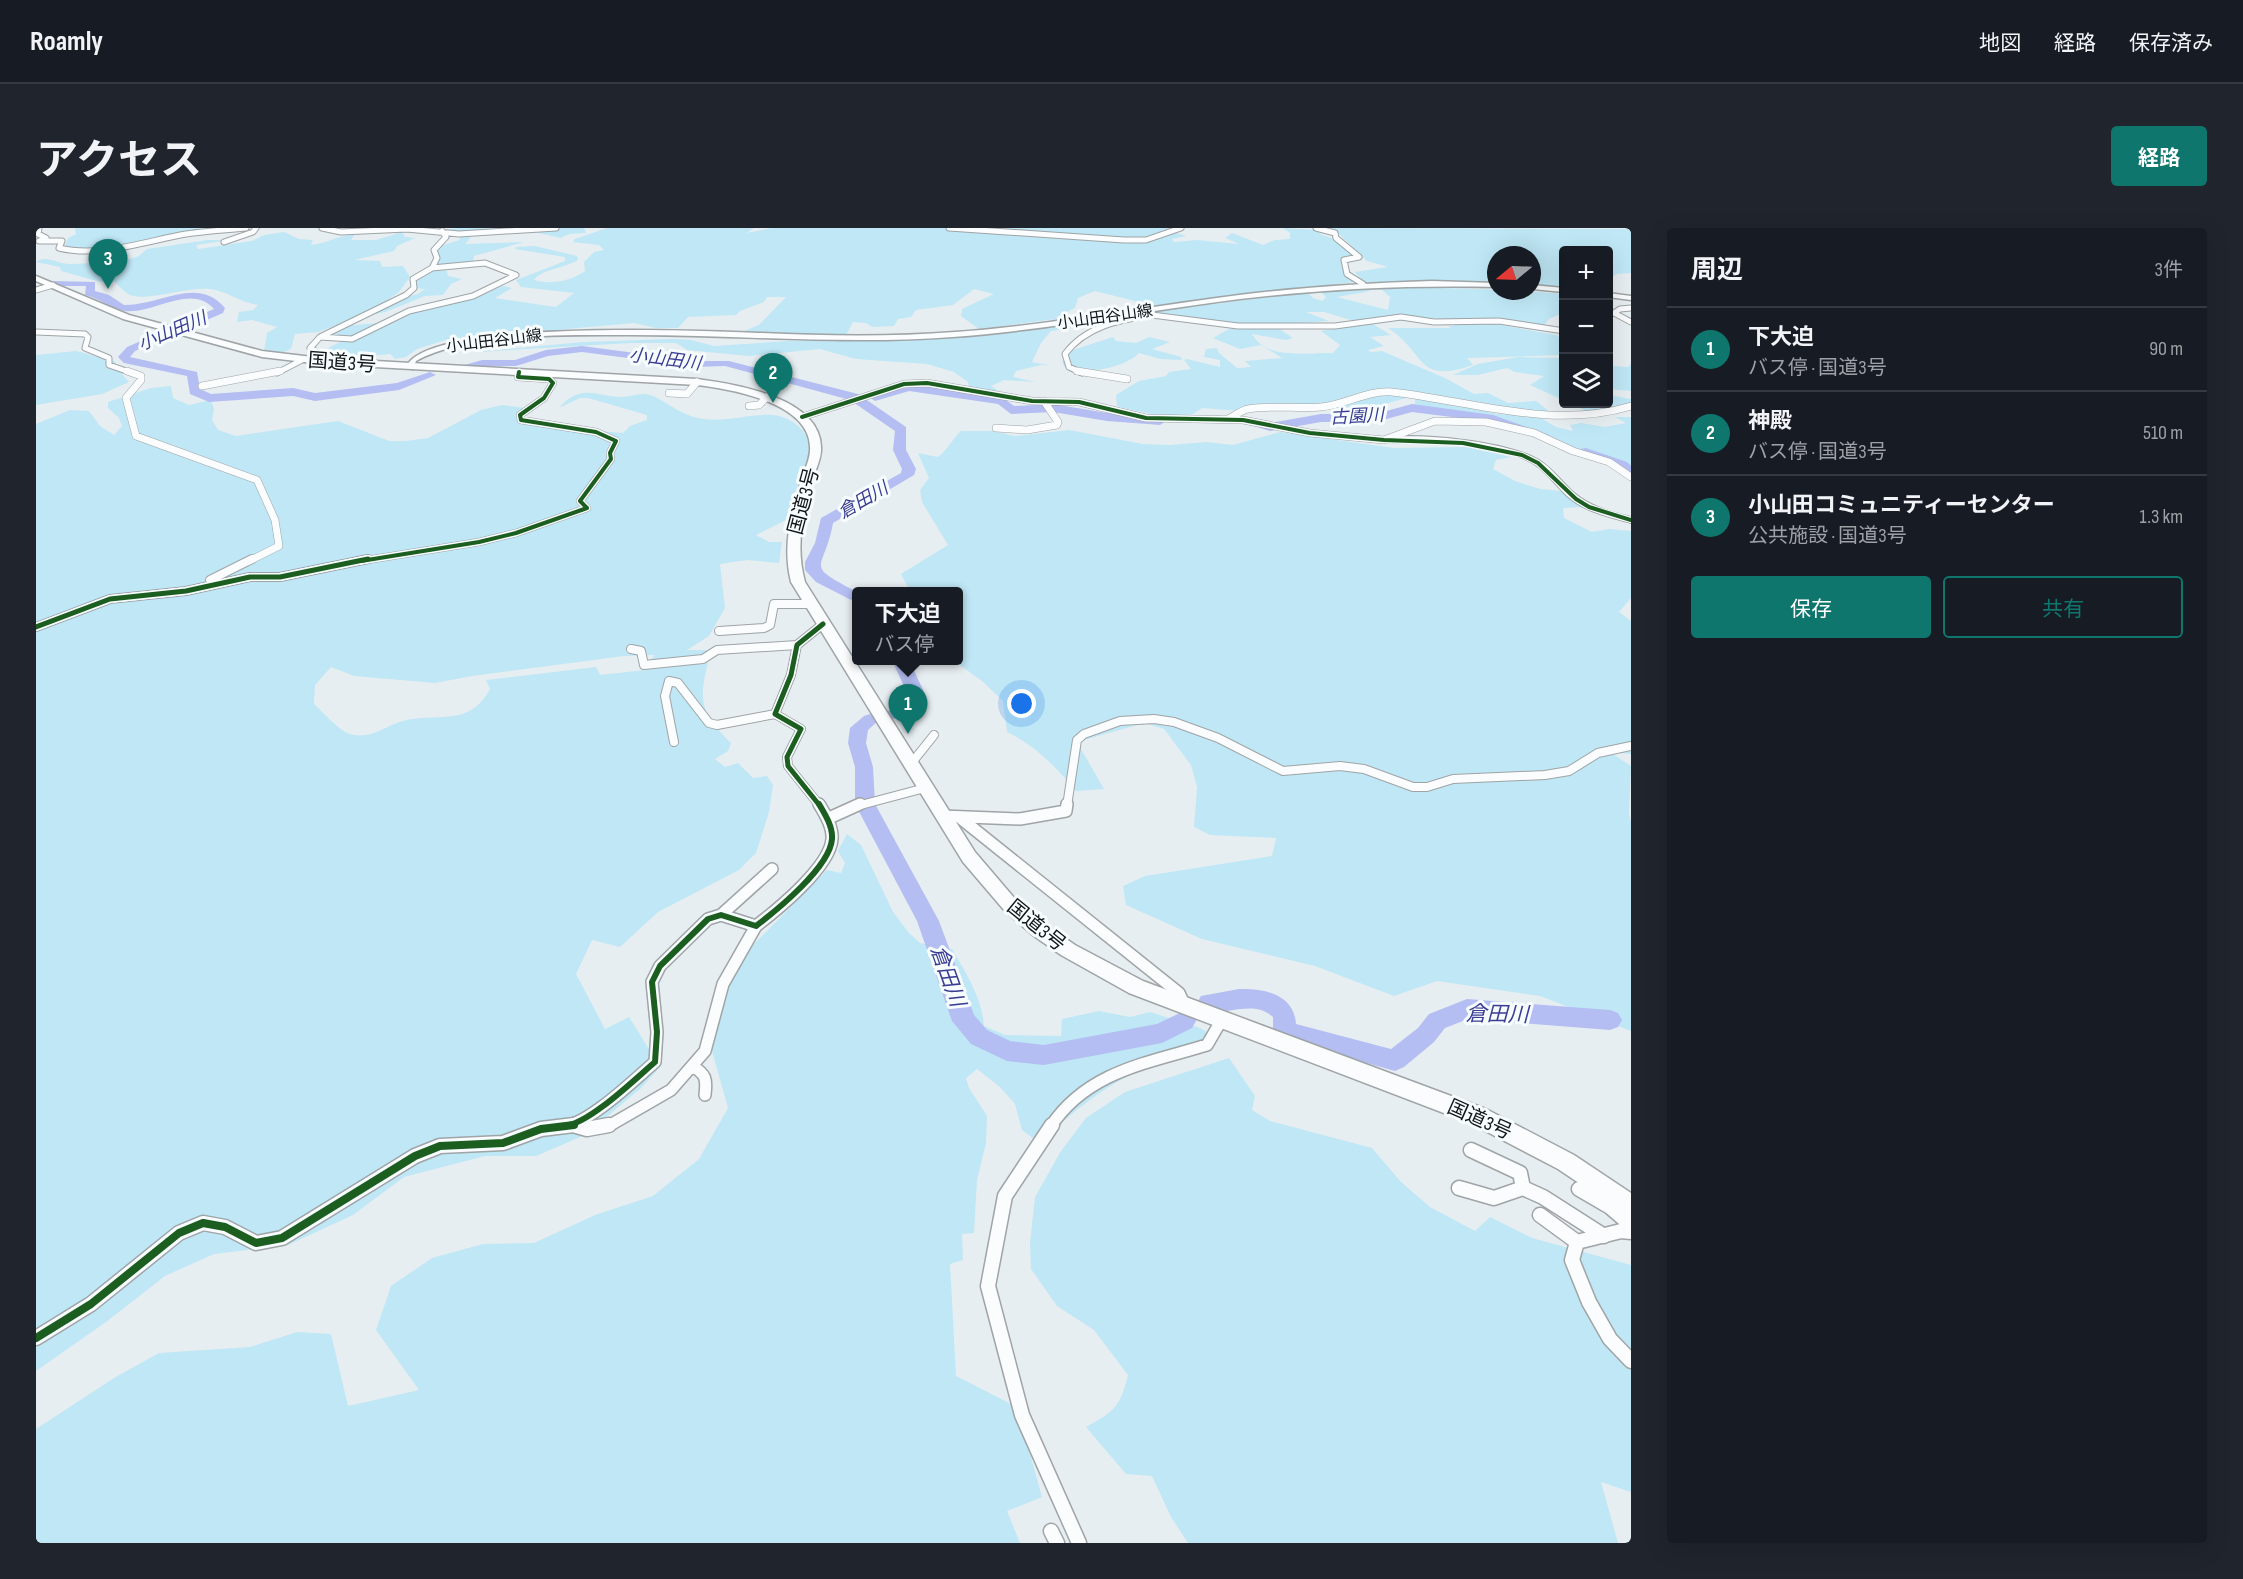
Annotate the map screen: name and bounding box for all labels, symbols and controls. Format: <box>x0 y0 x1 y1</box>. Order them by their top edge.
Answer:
text: Roamly <box>30 25 103 58</box>
text: 地図 <box>1979 31 2021 56</box>
text: 経路 <box>2054 31 2096 56</box>
text: 保存済み <box>2129 31 2213 56</box>
button: 経路 <box>2111 126 2207 186</box>
text: アクセス <box>36 136 202 187</box>
pin: 3 <box>88 239 128 289</box>
north arrow <box>1487 246 1541 300</box>
map controls <box>1559 246 1613 408</box>
button: + <box>1559 246 1613 300</box>
text: 周辺 <box>1691 255 1743 286</box>
text: 3件 <box>2155 258 2183 282</box>
button: − <box>1559 300 1613 354</box>
street label: 小山田谷山線 <box>1056 301 1154 334</box>
water label: 小山田川 <box>135 307 211 355</box>
text: 下大迫 <box>1748 324 1814 351</box>
street label: 小山田谷山線 <box>445 326 543 357</box>
text: 1 <box>1707 337 1714 361</box>
text: 90 m <box>2149 337 2183 361</box>
water label: 小山田川 <box>628 345 704 375</box>
street label: 国道3号 <box>307 349 377 377</box>
pin: 2 <box>754 354 792 403</box>
button: layers <box>1559 354 1613 408</box>
text: バス停 · 国道3号 <box>1748 356 1887 380</box>
water label: 古園川 <box>1330 404 1387 428</box>
text: 神殿 <box>1748 408 1792 435</box>
text: 2 <box>1706 421 1715 445</box>
text: 510 m <box>2143 421 2183 445</box>
text: バス停 · 国道3号 <box>1748 440 1887 464</box>
street label: 国道3号 <box>784 465 824 537</box>
water label: 倉田川 <box>835 477 894 523</box>
text: 小山田コミュニティーセンター <box>1748 492 2055 519</box>
text: 3 <box>1706 505 1715 529</box>
text: 1.3 km <box>2140 505 2183 529</box>
text: 公共施設 · 国道3号 <box>1748 524 1907 548</box>
button: 保存 <box>1691 576 1931 638</box>
button: 共有 <box>1943 576 2183 638</box>
popup <box>852 587 963 665</box>
text: 下大迫 <box>874 601 941 628</box>
text: バス停 <box>874 633 934 657</box>
pin: 1 <box>888 684 928 734</box>
your location <box>1007 689 1036 718</box>
street label: 国道3号 <box>1002 895 1070 957</box>
water label: 倉田川 <box>925 942 971 1012</box>
water label: 倉田川 <box>1465 1001 1531 1028</box>
street label: 国道3号 <box>1443 1095 1516 1145</box>

